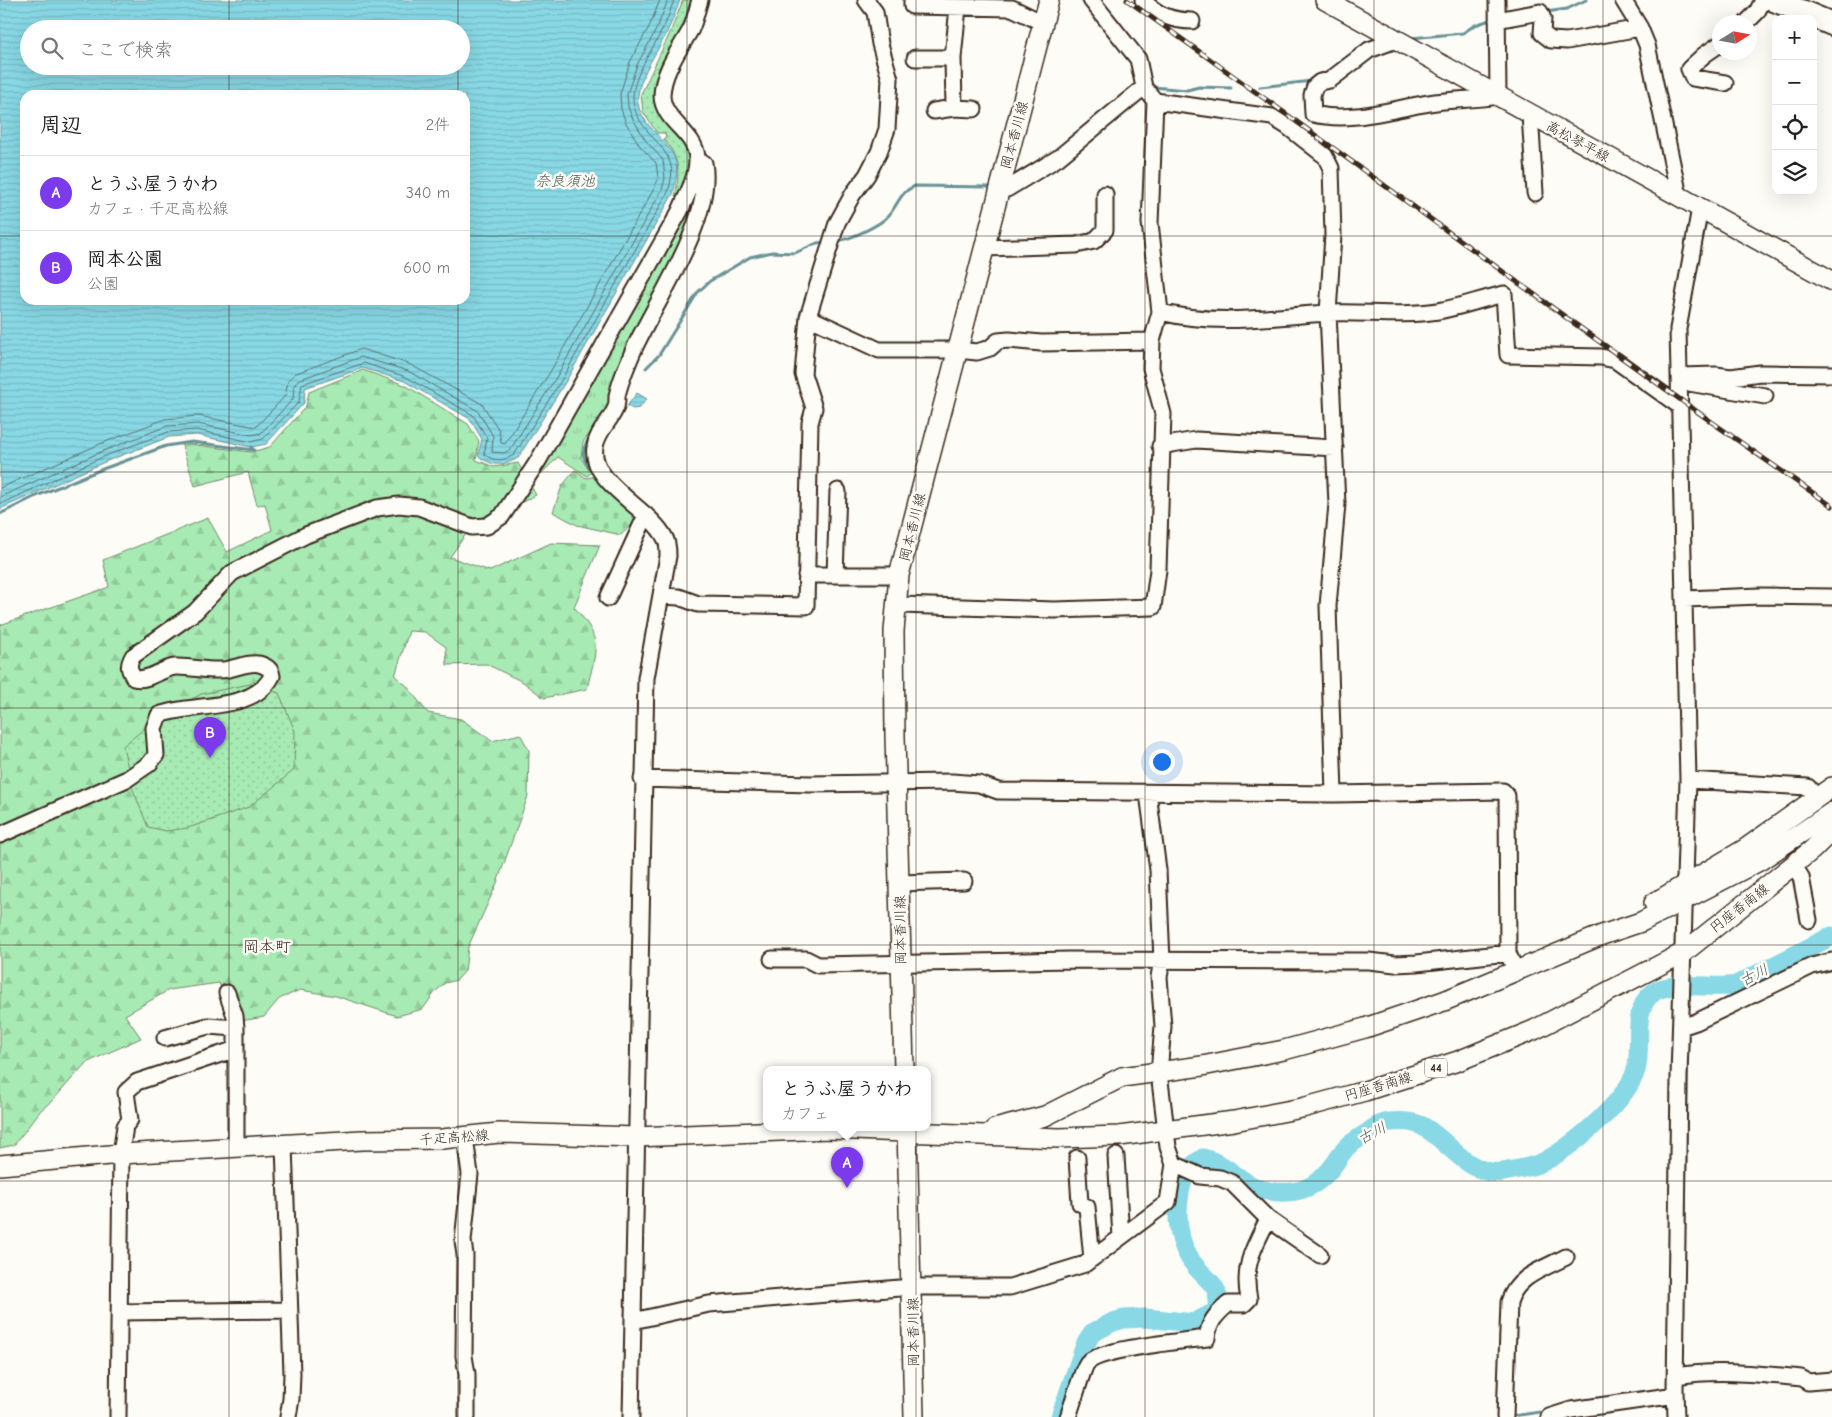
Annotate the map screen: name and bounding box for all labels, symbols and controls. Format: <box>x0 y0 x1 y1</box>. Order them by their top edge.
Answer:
north arrow <box>1712 15 1757 60</box>
map controls <box>1772 15 1817 195</box>
button: + <box>1772 15 1817 60</box>
search box <box>20 20 470 75</box>
icon: search <box>38 34 66 62</box>
text: ここで検索 <box>78 39 173 61</box>
button: − <box>1772 60 1817 105</box>
street label: 岡本香川線 <box>997 99 1032 171</box>
button: locate <box>1772 105 1817 150</box>
text: 周辺 <box>40 113 82 137</box>
text: 2件 <box>426 116 450 134</box>
street label: 高松琴平線 <box>1543 117 1612 166</box>
button: layers <box>1772 150 1817 195</box>
water label: 奈良須池 <box>535 172 596 190</box>
text: とうふ屋うかわ <box>87 173 219 195</box>
text: A <box>52 184 60 202</box>
text: 340 m <box>406 184 450 202</box>
text: カフェ · 千疋高松線 <box>87 200 229 218</box>
text: 岡本公園 <box>87 248 163 270</box>
text: B <box>51 259 61 277</box>
text: 600 m <box>403 259 450 277</box>
text: 公園 <box>87 275 119 293</box>
street label: 岡本香川線 <box>896 491 929 563</box>
pin: B <box>194 717 226 758</box>
your location <box>1149 749 1175 775</box>
street label: 円座香南線 <box>1706 880 1772 937</box>
street label: 岡本香川線 <box>891 895 910 965</box>
district label: 岡本町 <box>243 938 291 956</box>
water label: 古川 <box>1737 960 1771 990</box>
road number: 44 <box>1425 1058 1447 1078</box>
popup <box>763 1066 931 1131</box>
street label: 円座香南線 <box>1342 1068 1414 1105</box>
text: とうふ屋うかわ <box>781 1078 913 1100</box>
text: カフェ <box>781 1105 829 1123</box>
water label: 古川 <box>1355 1118 1389 1148</box>
street label: 千疋高松線 <box>419 1127 490 1148</box>
pin: A <box>831 1147 863 1188</box>
street label: 岡本香川線 <box>904 1297 923 1367</box>

